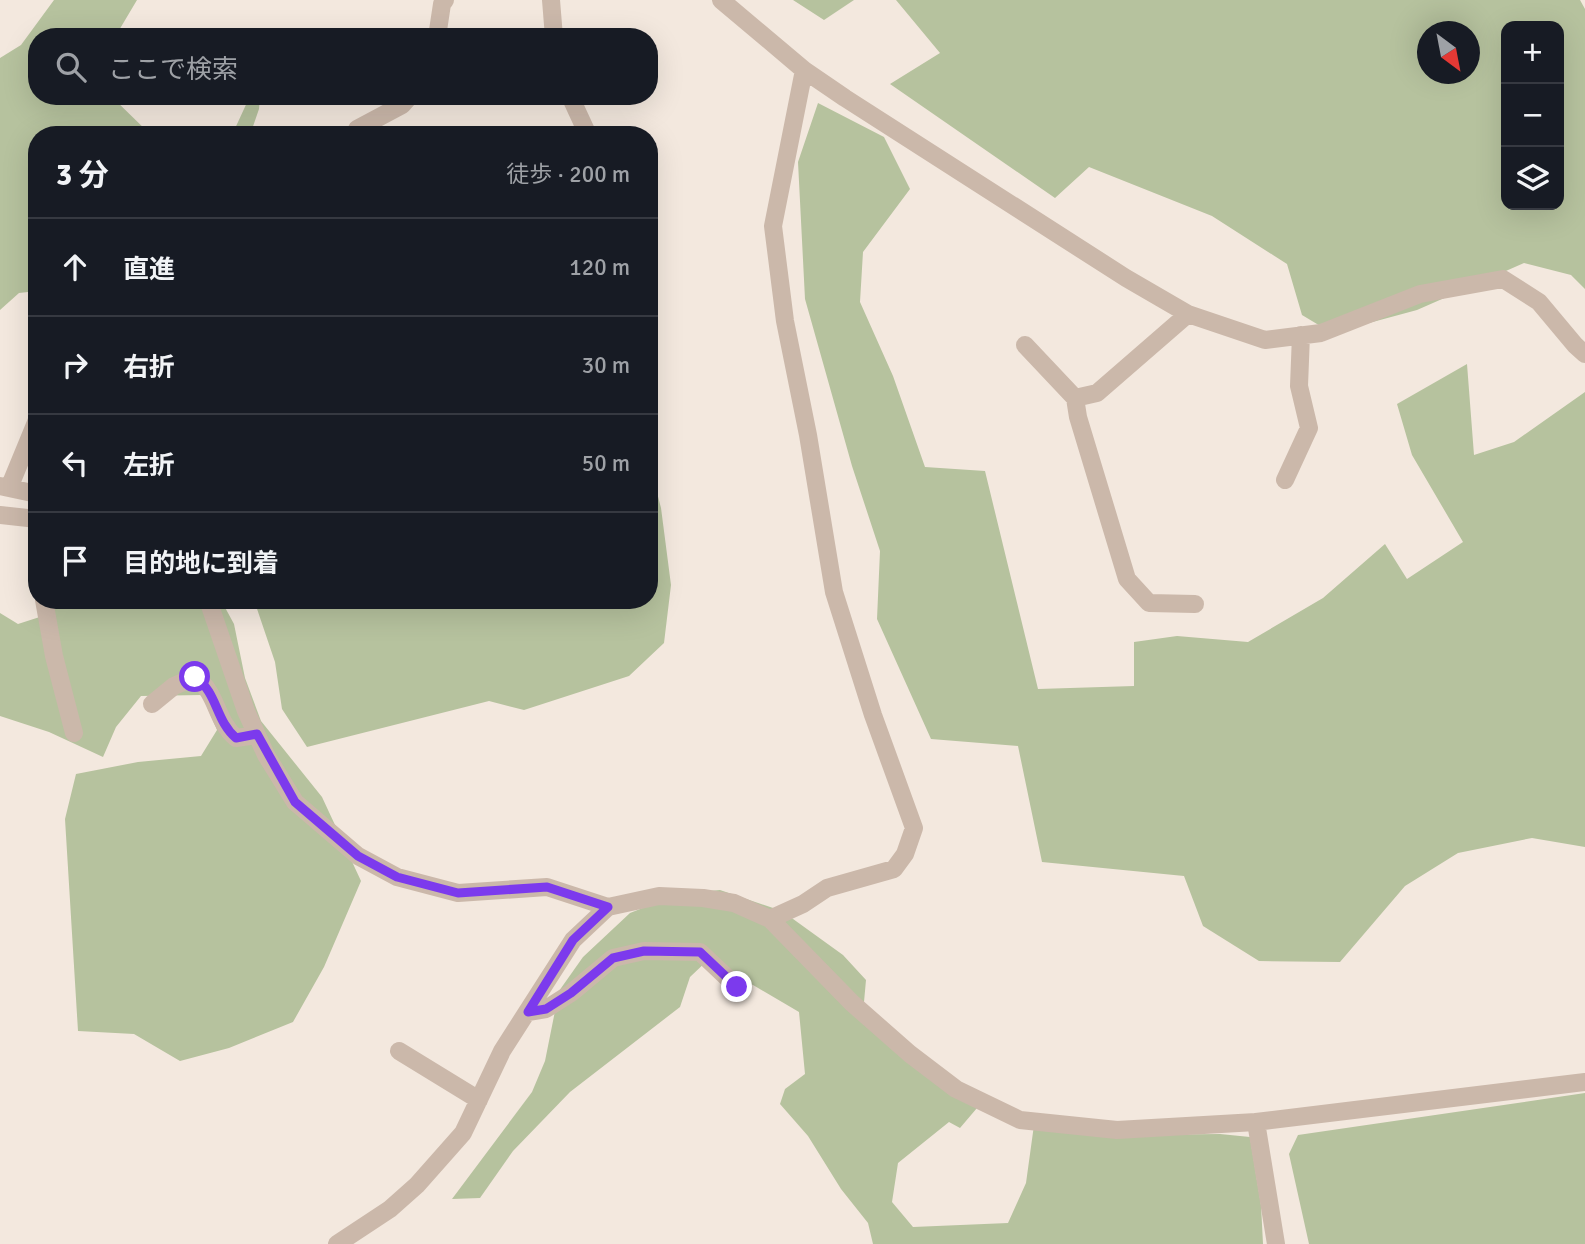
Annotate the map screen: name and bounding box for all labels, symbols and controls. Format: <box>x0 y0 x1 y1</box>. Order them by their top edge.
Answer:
north arrow <box>1417 21 1480 84</box>
map controls <box>1501 21 1564 210</box>
button: + <box>1501 21 1564 84</box>
search box <box>28 28 658 105</box>
icon: search <box>52 48 90 86</box>
text: ここで検索 <box>108 54 238 86</box>
button: − <box>1501 84 1564 147</box>
button: layers <box>1501 147 1564 210</box>
text: 3 分 <box>56 157 109 194</box>
text: 徒歩 · 200 m <box>506 160 630 189</box>
icon: ahead <box>56 248 94 286</box>
text: 120 m <box>569 253 630 282</box>
text: 直進 <box>123 254 175 286</box>
icon: right <box>56 346 94 384</box>
text: 30 m <box>582 351 630 380</box>
text: 右折 <box>123 352 175 384</box>
icon: left <box>56 444 94 482</box>
text: 50 m <box>582 449 630 478</box>
text: 左折 <box>123 450 175 482</box>
icon: arrive <box>56 542 94 580</box>
text: 目的地に到着 <box>123 548 279 580</box>
route start <box>179 661 210 692</box>
route end <box>721 971 752 1002</box>

